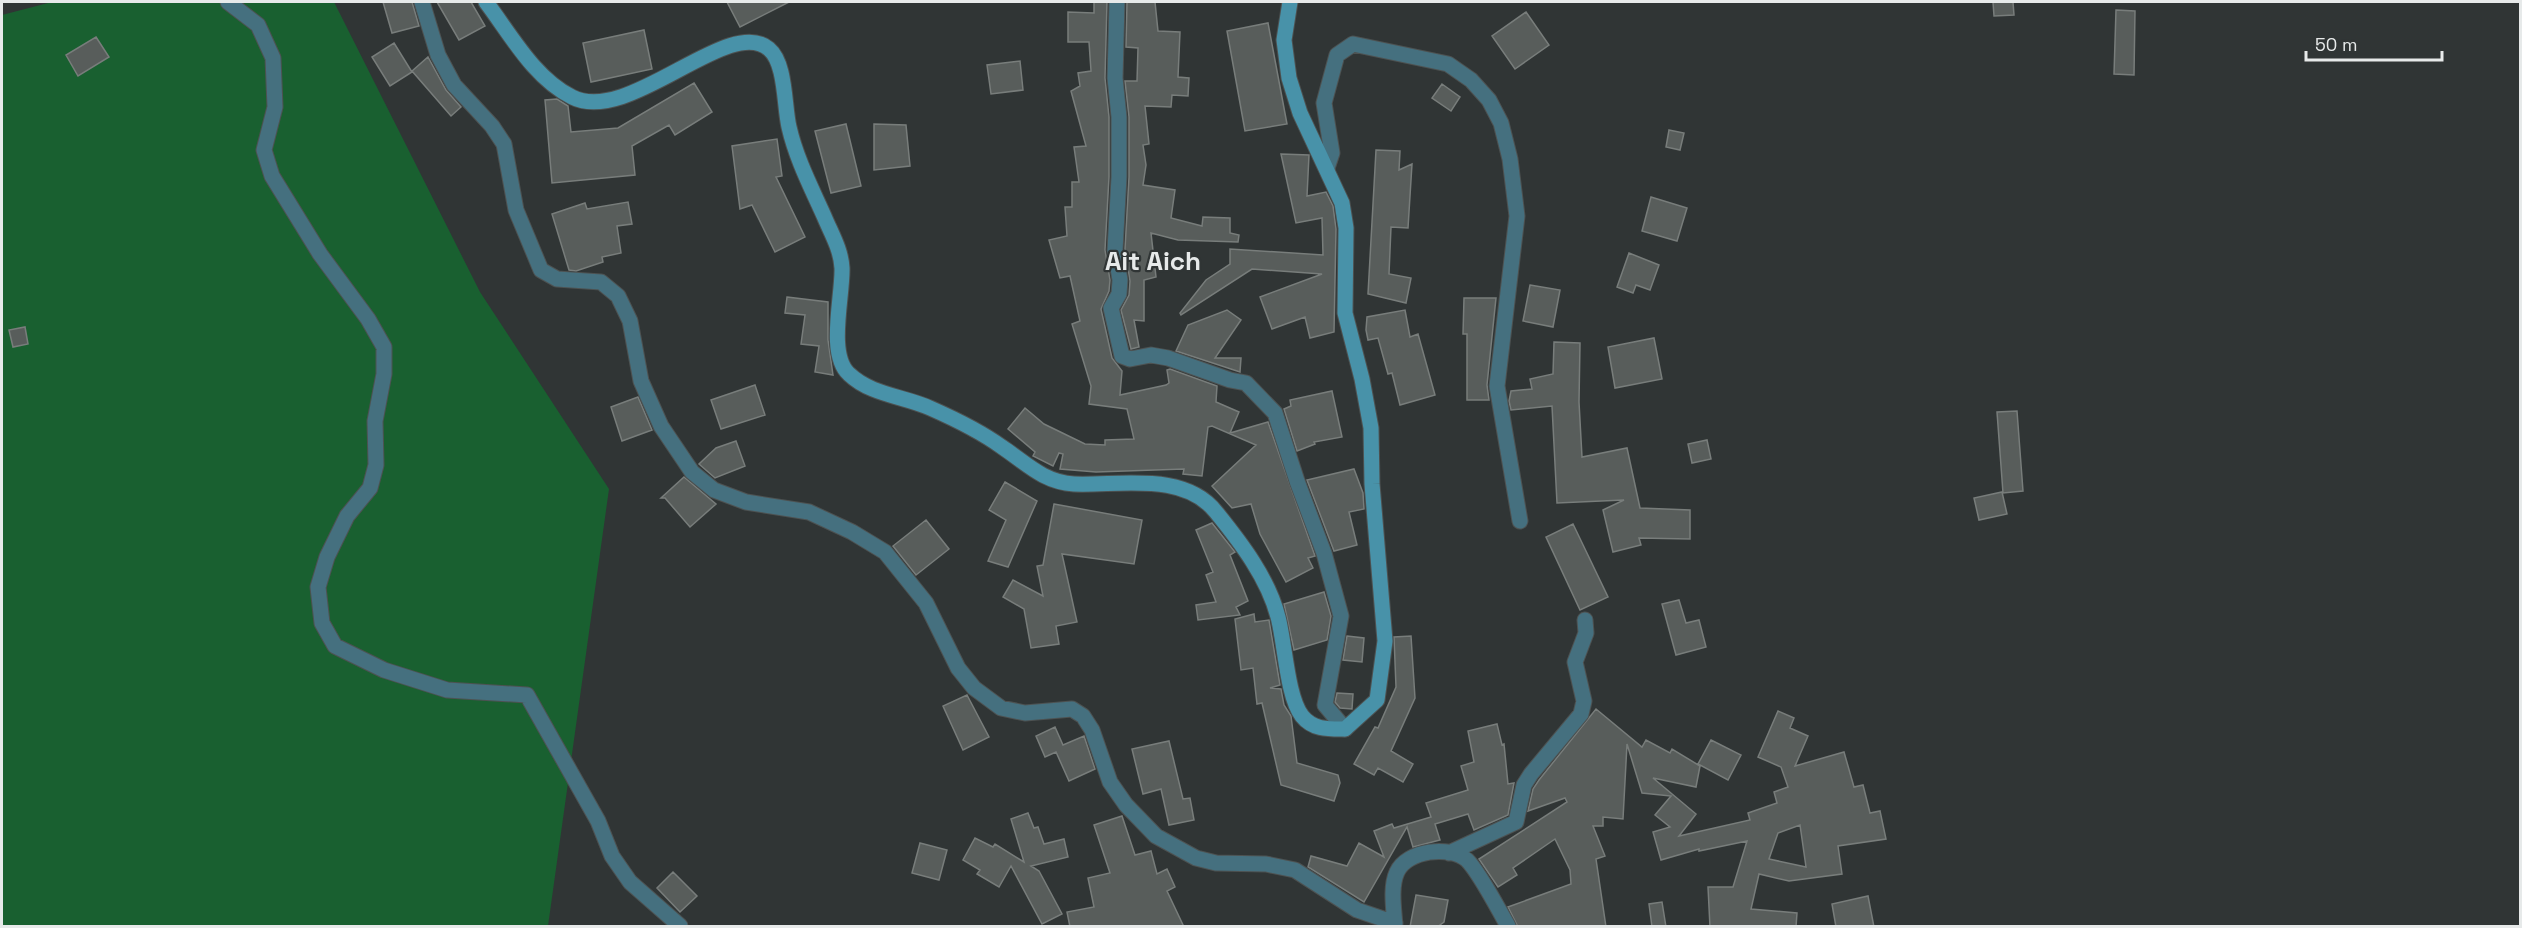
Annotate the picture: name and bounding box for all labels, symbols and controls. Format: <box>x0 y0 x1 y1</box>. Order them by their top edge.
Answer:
scale bar <box>2306 24 2442 62</box>
text: 50 m <box>2315 33 2357 56</box>
district label: Ait Aich <box>1105 244 1201 278</box>

